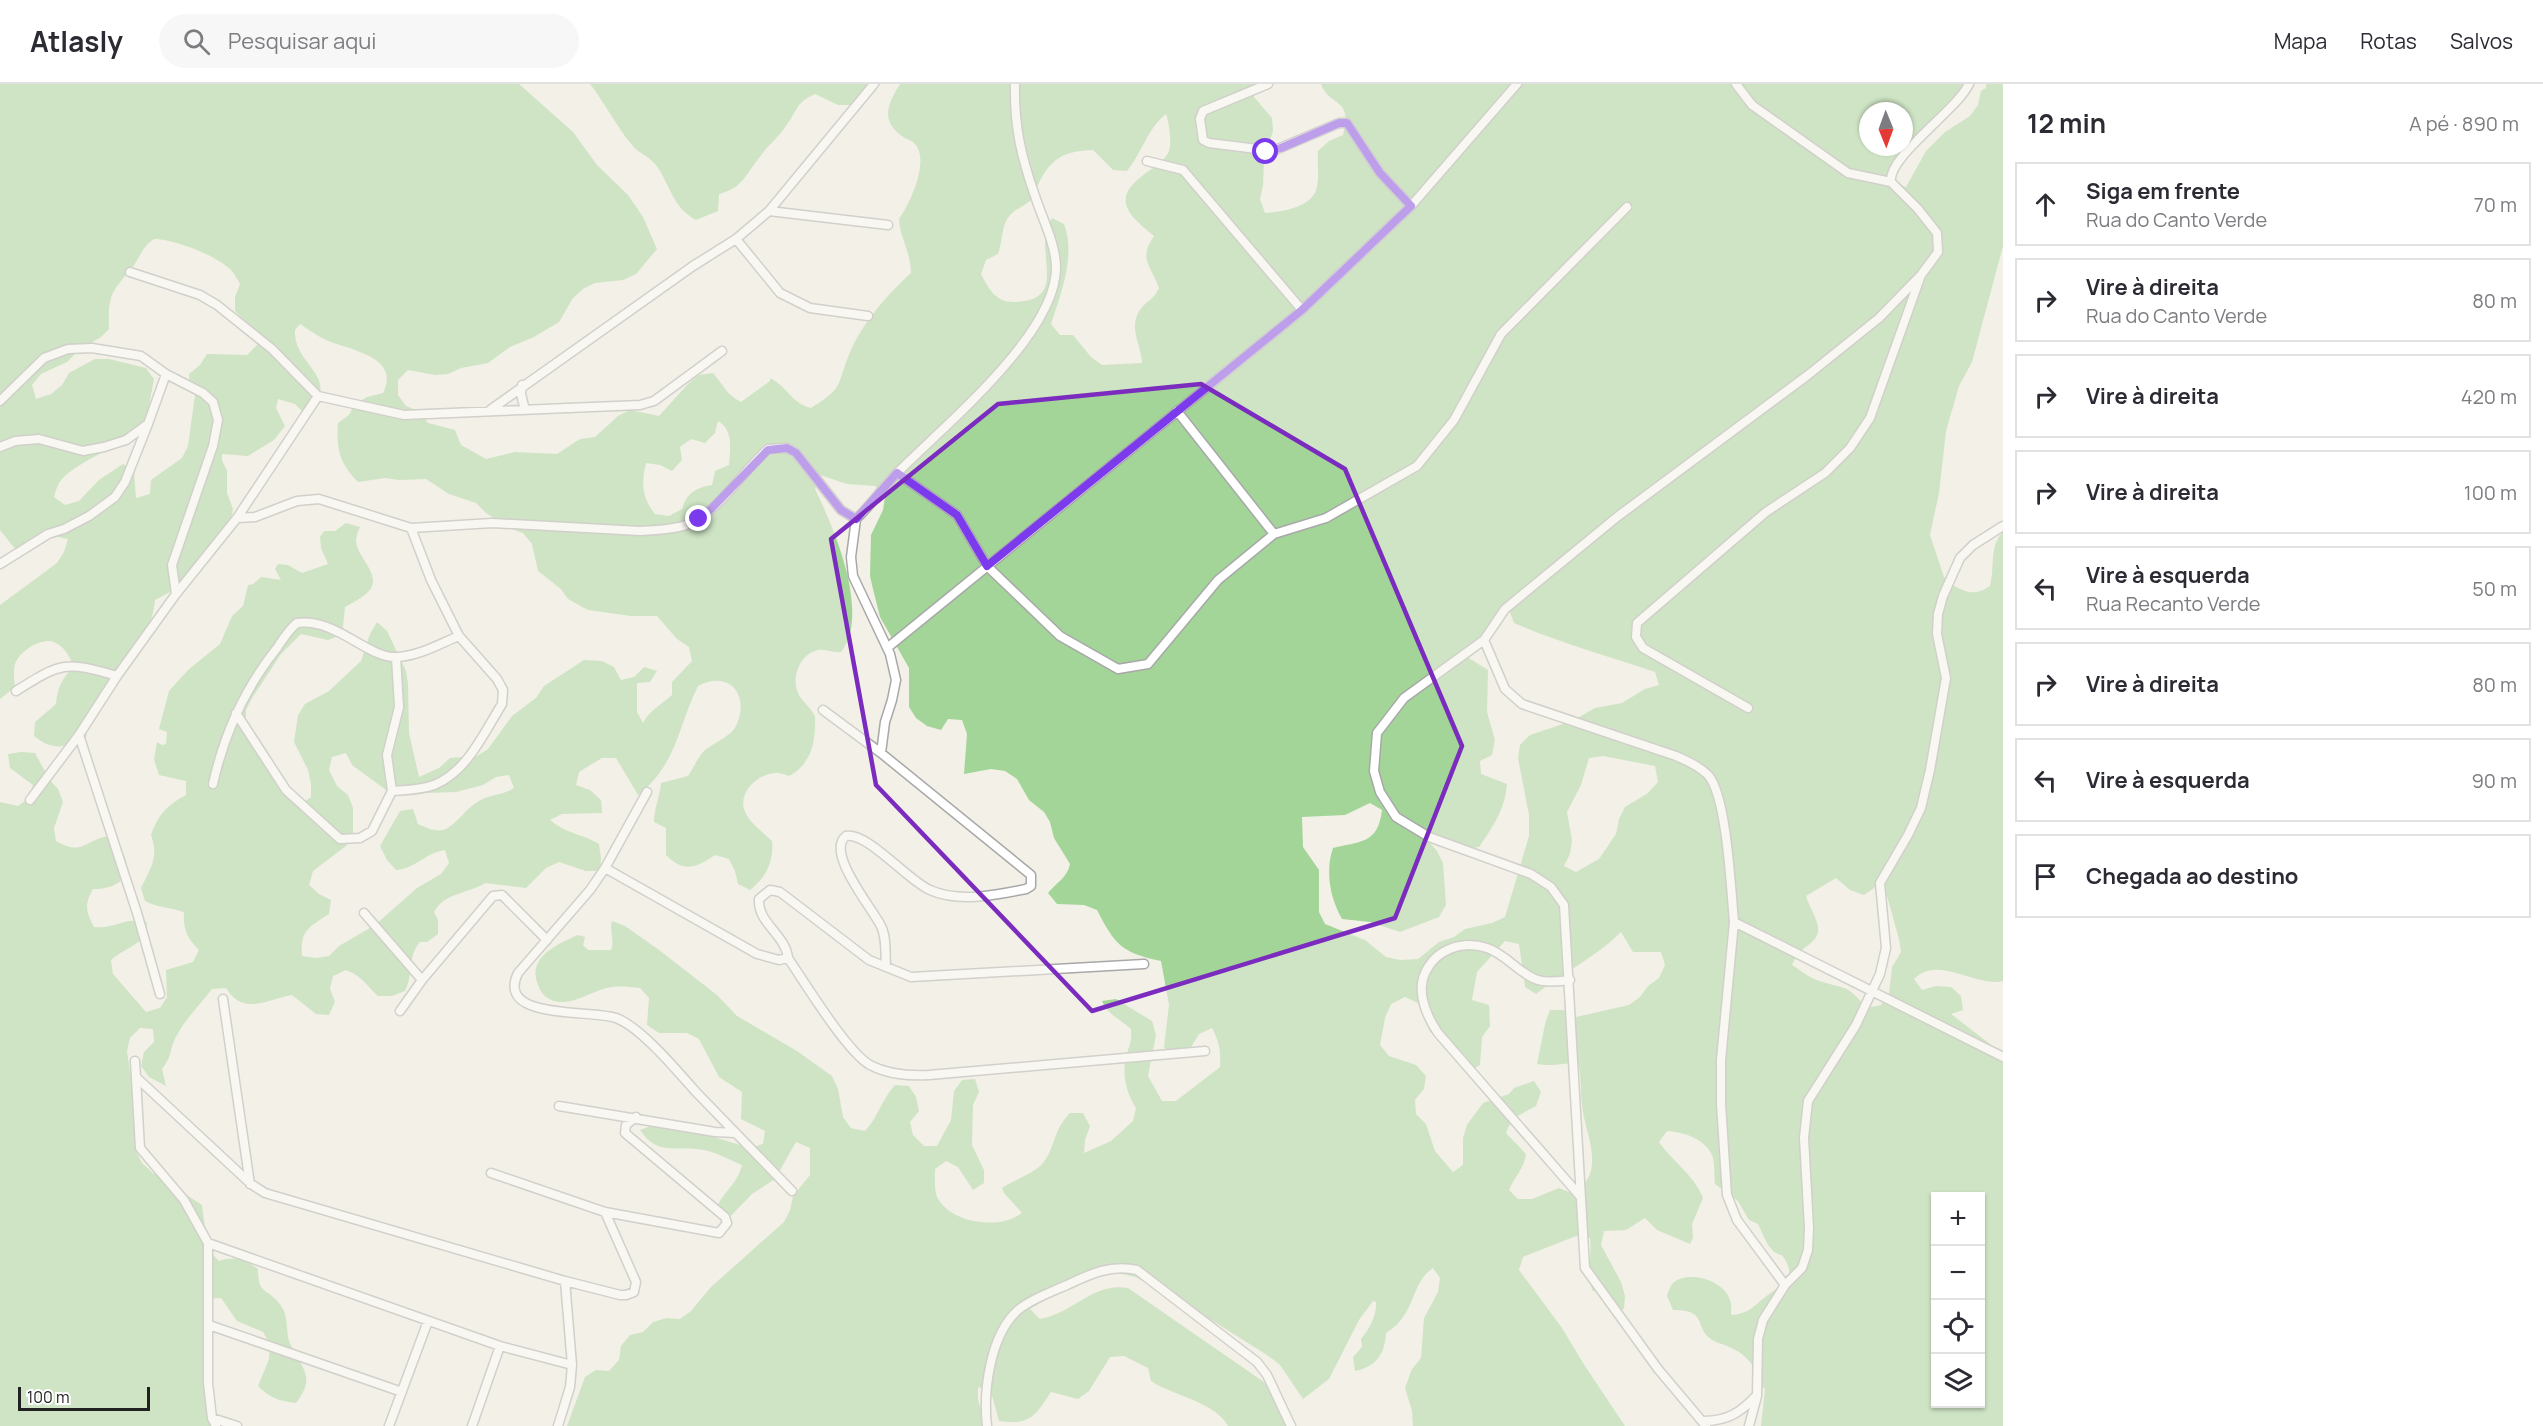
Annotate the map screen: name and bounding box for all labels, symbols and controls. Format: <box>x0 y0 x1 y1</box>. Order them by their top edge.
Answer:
search box <box>159 14 579 68</box>
text: Atlasly <box>30 22 123 60</box>
icon: search <box>180 25 213 58</box>
text: Pesquisar aqui <box>228 26 376 56</box>
text: Mapa <box>2274 27 2327 55</box>
text: Rotas <box>2360 27 2417 55</box>
text: Salvos <box>2450 27 2513 55</box>
north arrow <box>1859 102 1913 156</box>
text: 12 min <box>2027 105 2106 141</box>
text: A pé · 890 m <box>2409 110 2519 137</box>
route start <box>1252 138 1278 164</box>
text: Siga em frente <box>2086 176 2240 206</box>
icon: ahead <box>2029 188 2062 221</box>
text: 70 m <box>2474 191 2517 218</box>
text: Rua do Canto Verde <box>2086 206 2267 233</box>
text: Vire à direita <box>2086 272 2219 302</box>
icon: right <box>2029 284 2062 317</box>
text: 80 m <box>2472 287 2517 314</box>
text: Rua do Canto Verde <box>2086 302 2267 329</box>
icon: right <box>2029 380 2062 413</box>
text: Vire à direita <box>2086 381 2219 411</box>
text: 420 m <box>2461 383 2517 410</box>
icon: right <box>2029 476 2062 509</box>
text: Vire à direita <box>2086 477 2219 507</box>
text: 100 m <box>2464 479 2517 506</box>
route end <box>685 505 711 531</box>
text: Vire à esquerda <box>2086 560 2250 590</box>
icon: left <box>2029 572 2062 605</box>
text: 50 m <box>2472 575 2517 602</box>
text: Rua Recanto Verde <box>2086 590 2260 617</box>
icon: right <box>2029 668 2062 701</box>
text: Vire à direita <box>2086 669 2219 699</box>
text: 80 m <box>2472 671 2517 698</box>
icon: left <box>2029 764 2062 797</box>
text: Vire à esquerda <box>2086 765 2250 795</box>
text: 90 m <box>2471 767 2517 794</box>
icon: arrive <box>2029 860 2062 893</box>
text: Chegada ao destino <box>2086 861 2298 891</box>
map controls <box>1931 1192 1985 1408</box>
button: + <box>1931 1192 1985 1246</box>
button: − <box>1931 1246 1985 1300</box>
button: locate <box>1931 1300 1985 1354</box>
button: layers <box>1931 1354 1985 1408</box>
scale bar <box>18 1384 150 1412</box>
text: 100 m <box>27 1386 70 1408</box>

